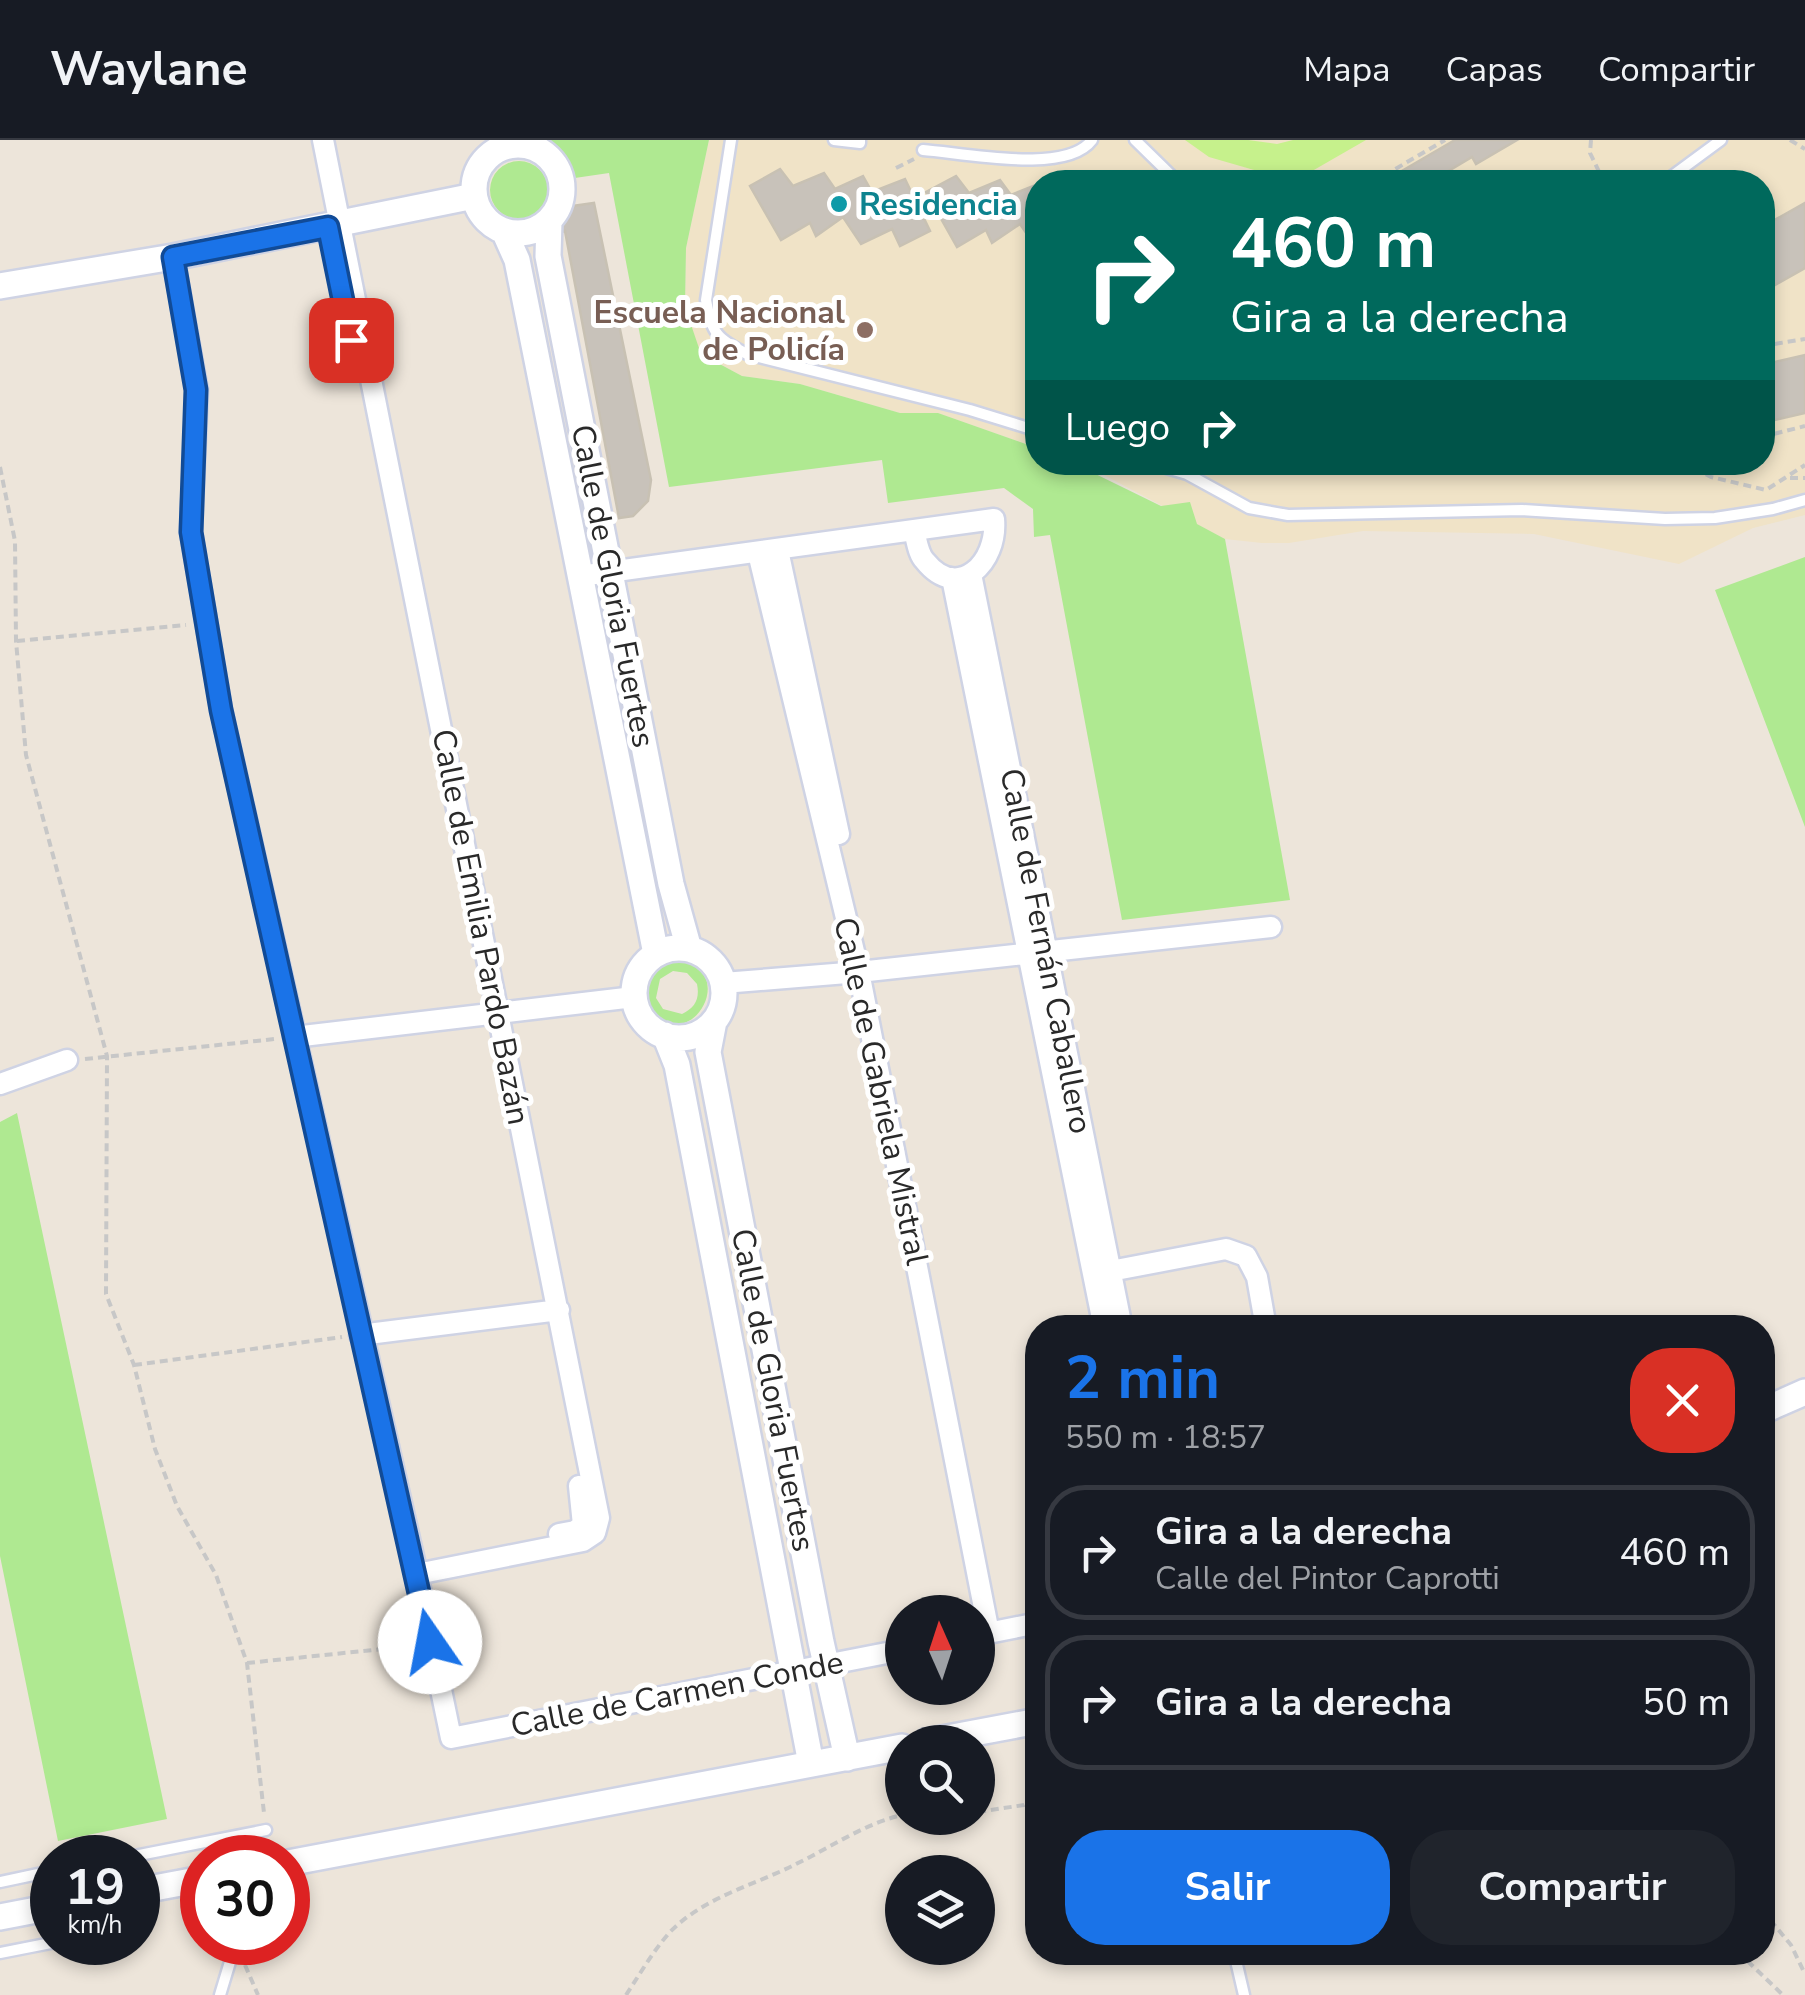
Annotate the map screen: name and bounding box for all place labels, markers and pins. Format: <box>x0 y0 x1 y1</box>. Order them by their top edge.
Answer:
place label: Residencia <box>859 183 1018 226</box>
marker: Residencia <box>828 193 850 215</box>
place label: Escuela Nacional de Policía <box>594 291 845 371</box>
pin <box>309 298 394 383</box>
marker: Escuela Nacional de Policía <box>854 319 876 341</box>

